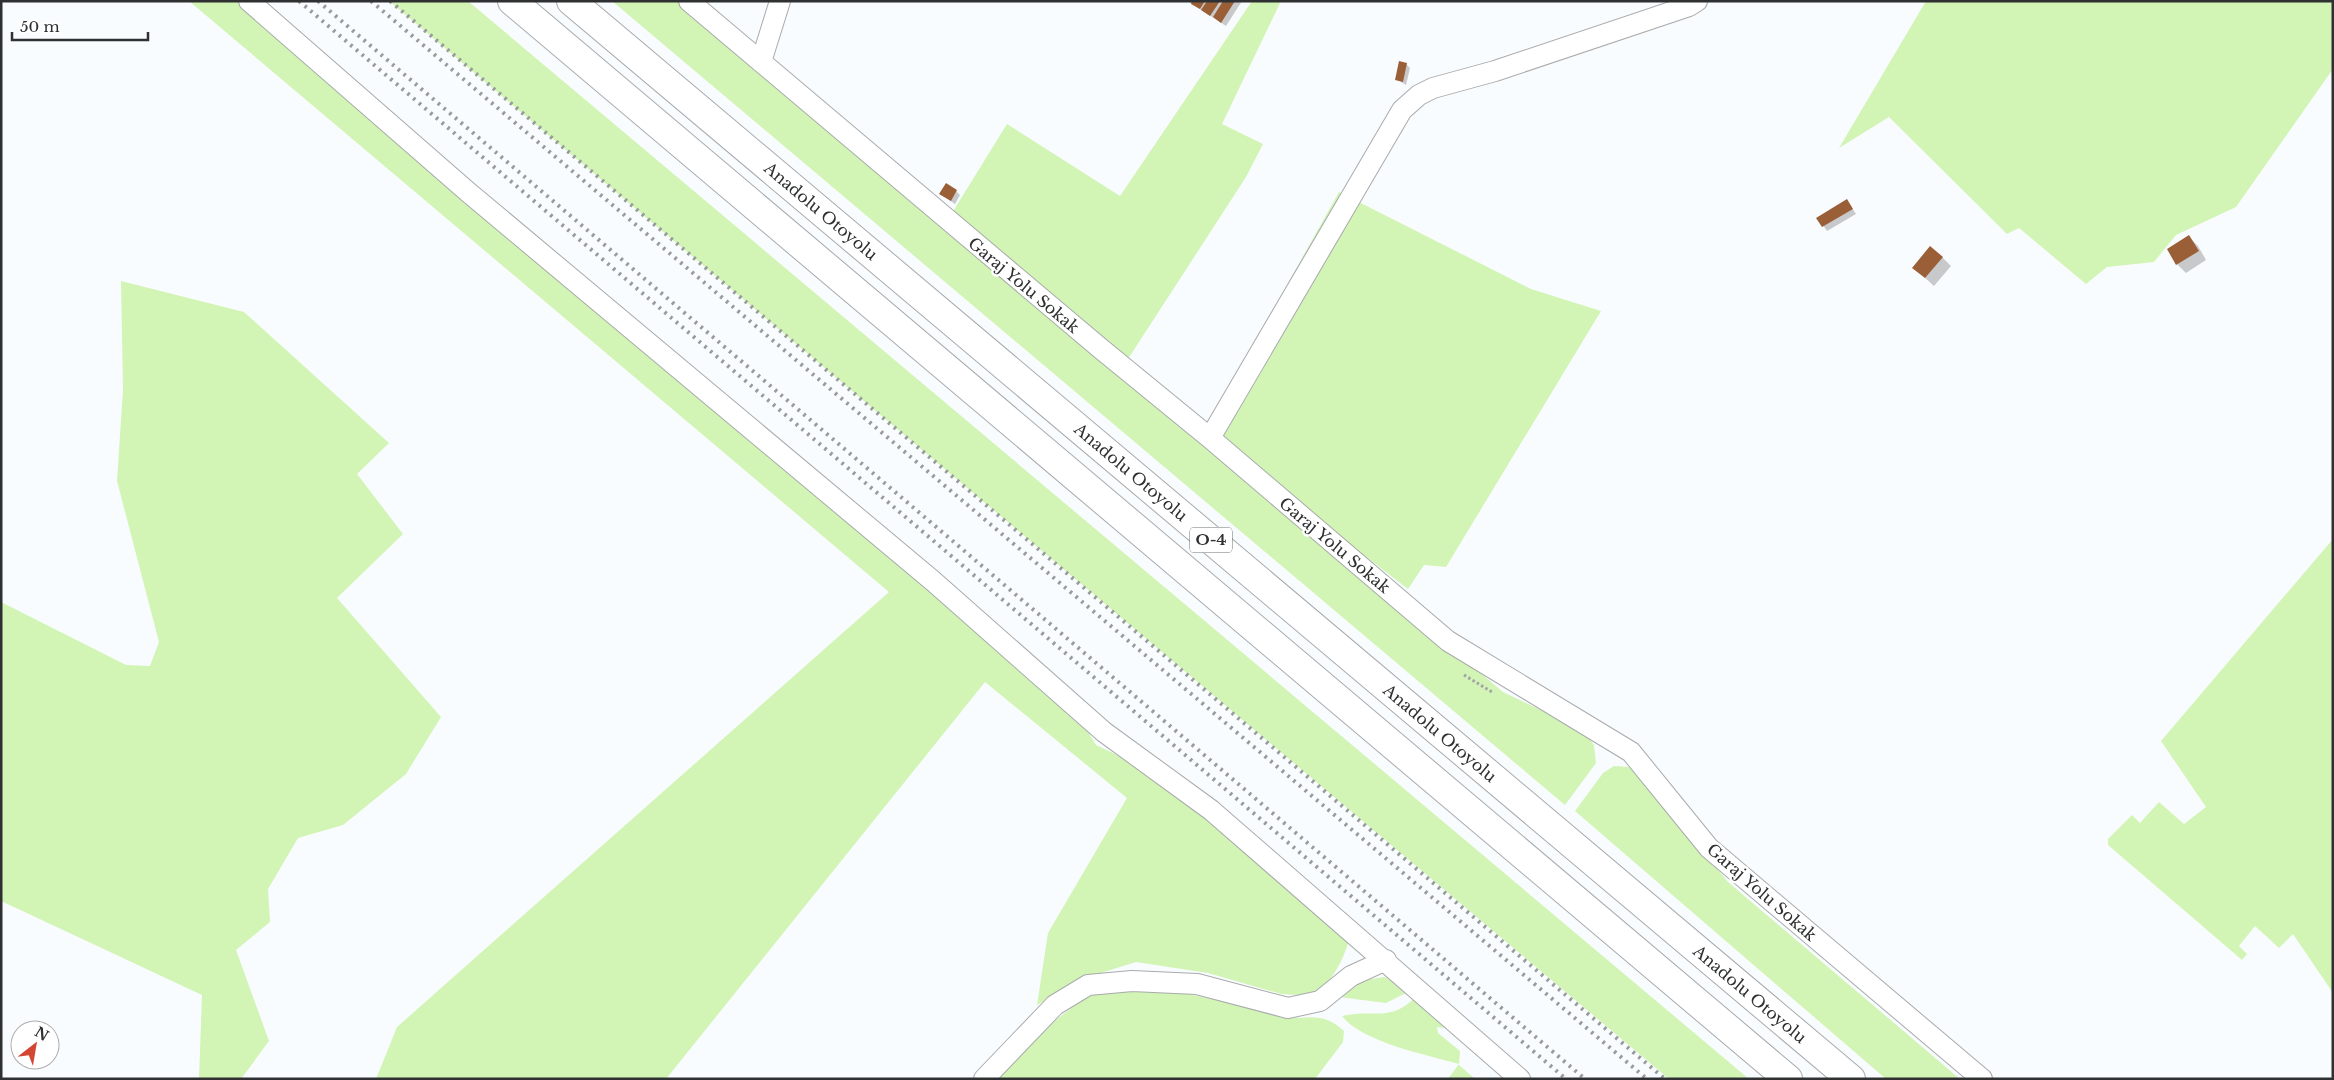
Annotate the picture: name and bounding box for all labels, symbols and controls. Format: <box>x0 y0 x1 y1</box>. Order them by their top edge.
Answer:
scale bar <box>12 10 149 42</box>
text: 50 m <box>20 17 60 36</box>
street label: Anadolu Otoyolu <box>760 157 882 264</box>
street label: Garaj Yolu Sokak <box>964 233 1084 337</box>
street label: Anadolu Otoyolu <box>1070 418 1192 525</box>
street label: Garaj Yolu Sokak <box>1275 493 1395 597</box>
road number: O-4 <box>1190 528 1232 552</box>
street label: Anadolu Otoyolu <box>1379 679 1501 786</box>
street label: Garaj Yolu Sokak <box>1703 839 1821 945</box>
street label: Anadolu Otoyolu <box>1689 940 1811 1047</box>
north arrow <box>10 1020 60 1070</box>
text: N <box>31 1023 52 1045</box>

